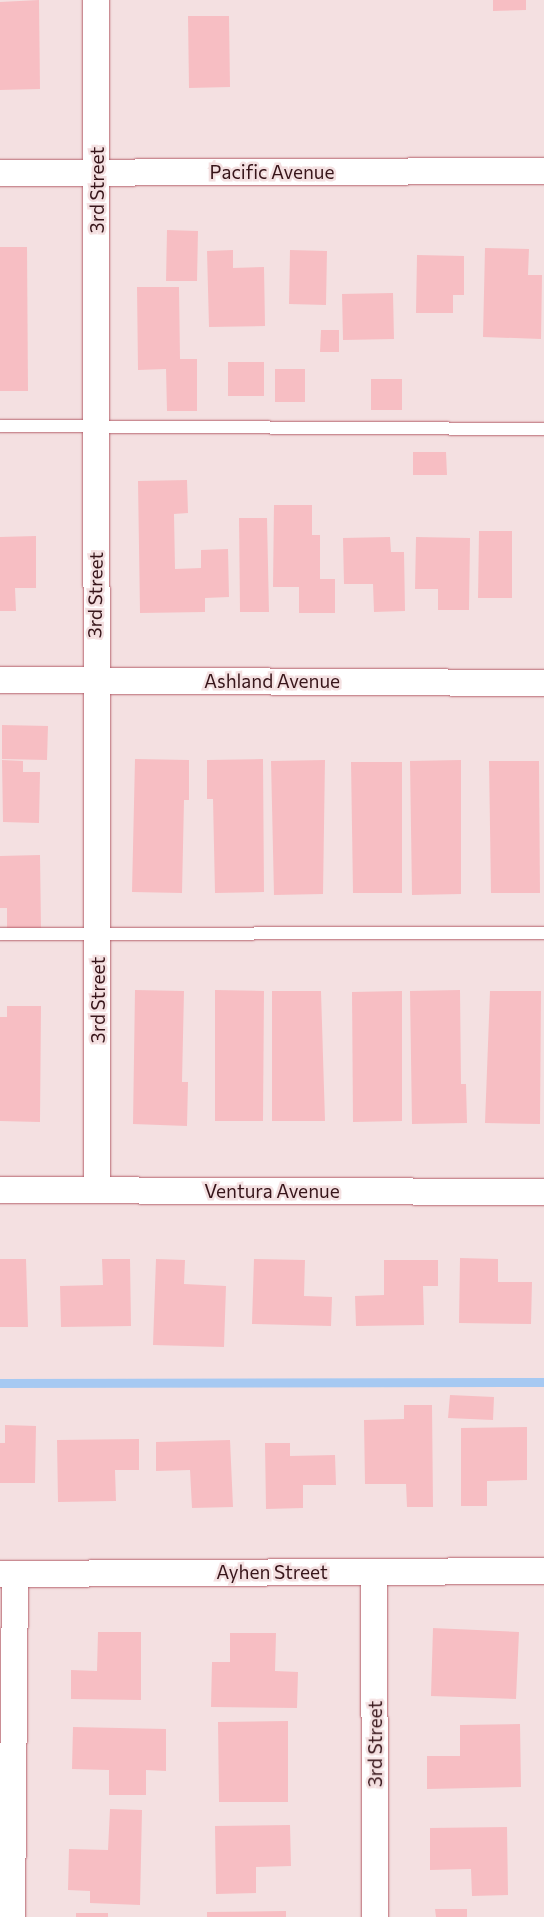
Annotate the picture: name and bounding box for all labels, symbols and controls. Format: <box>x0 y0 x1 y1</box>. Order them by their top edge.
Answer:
street label: 3rd Street <box>86 147 108 233</box>
street label: Pacific Avenue <box>210 161 334 183</box>
street label: 3rd Street <box>83 552 107 638</box>
street label: Ashland Avenue <box>204 670 340 692</box>
street label: 3rd Street <box>87 957 109 1043</box>
street label: Ventura Avenue <box>204 1180 340 1202</box>
street label: Ayhen Street <box>216 1561 328 1583</box>
street label: 3rd Street <box>364 1701 386 1787</box>

